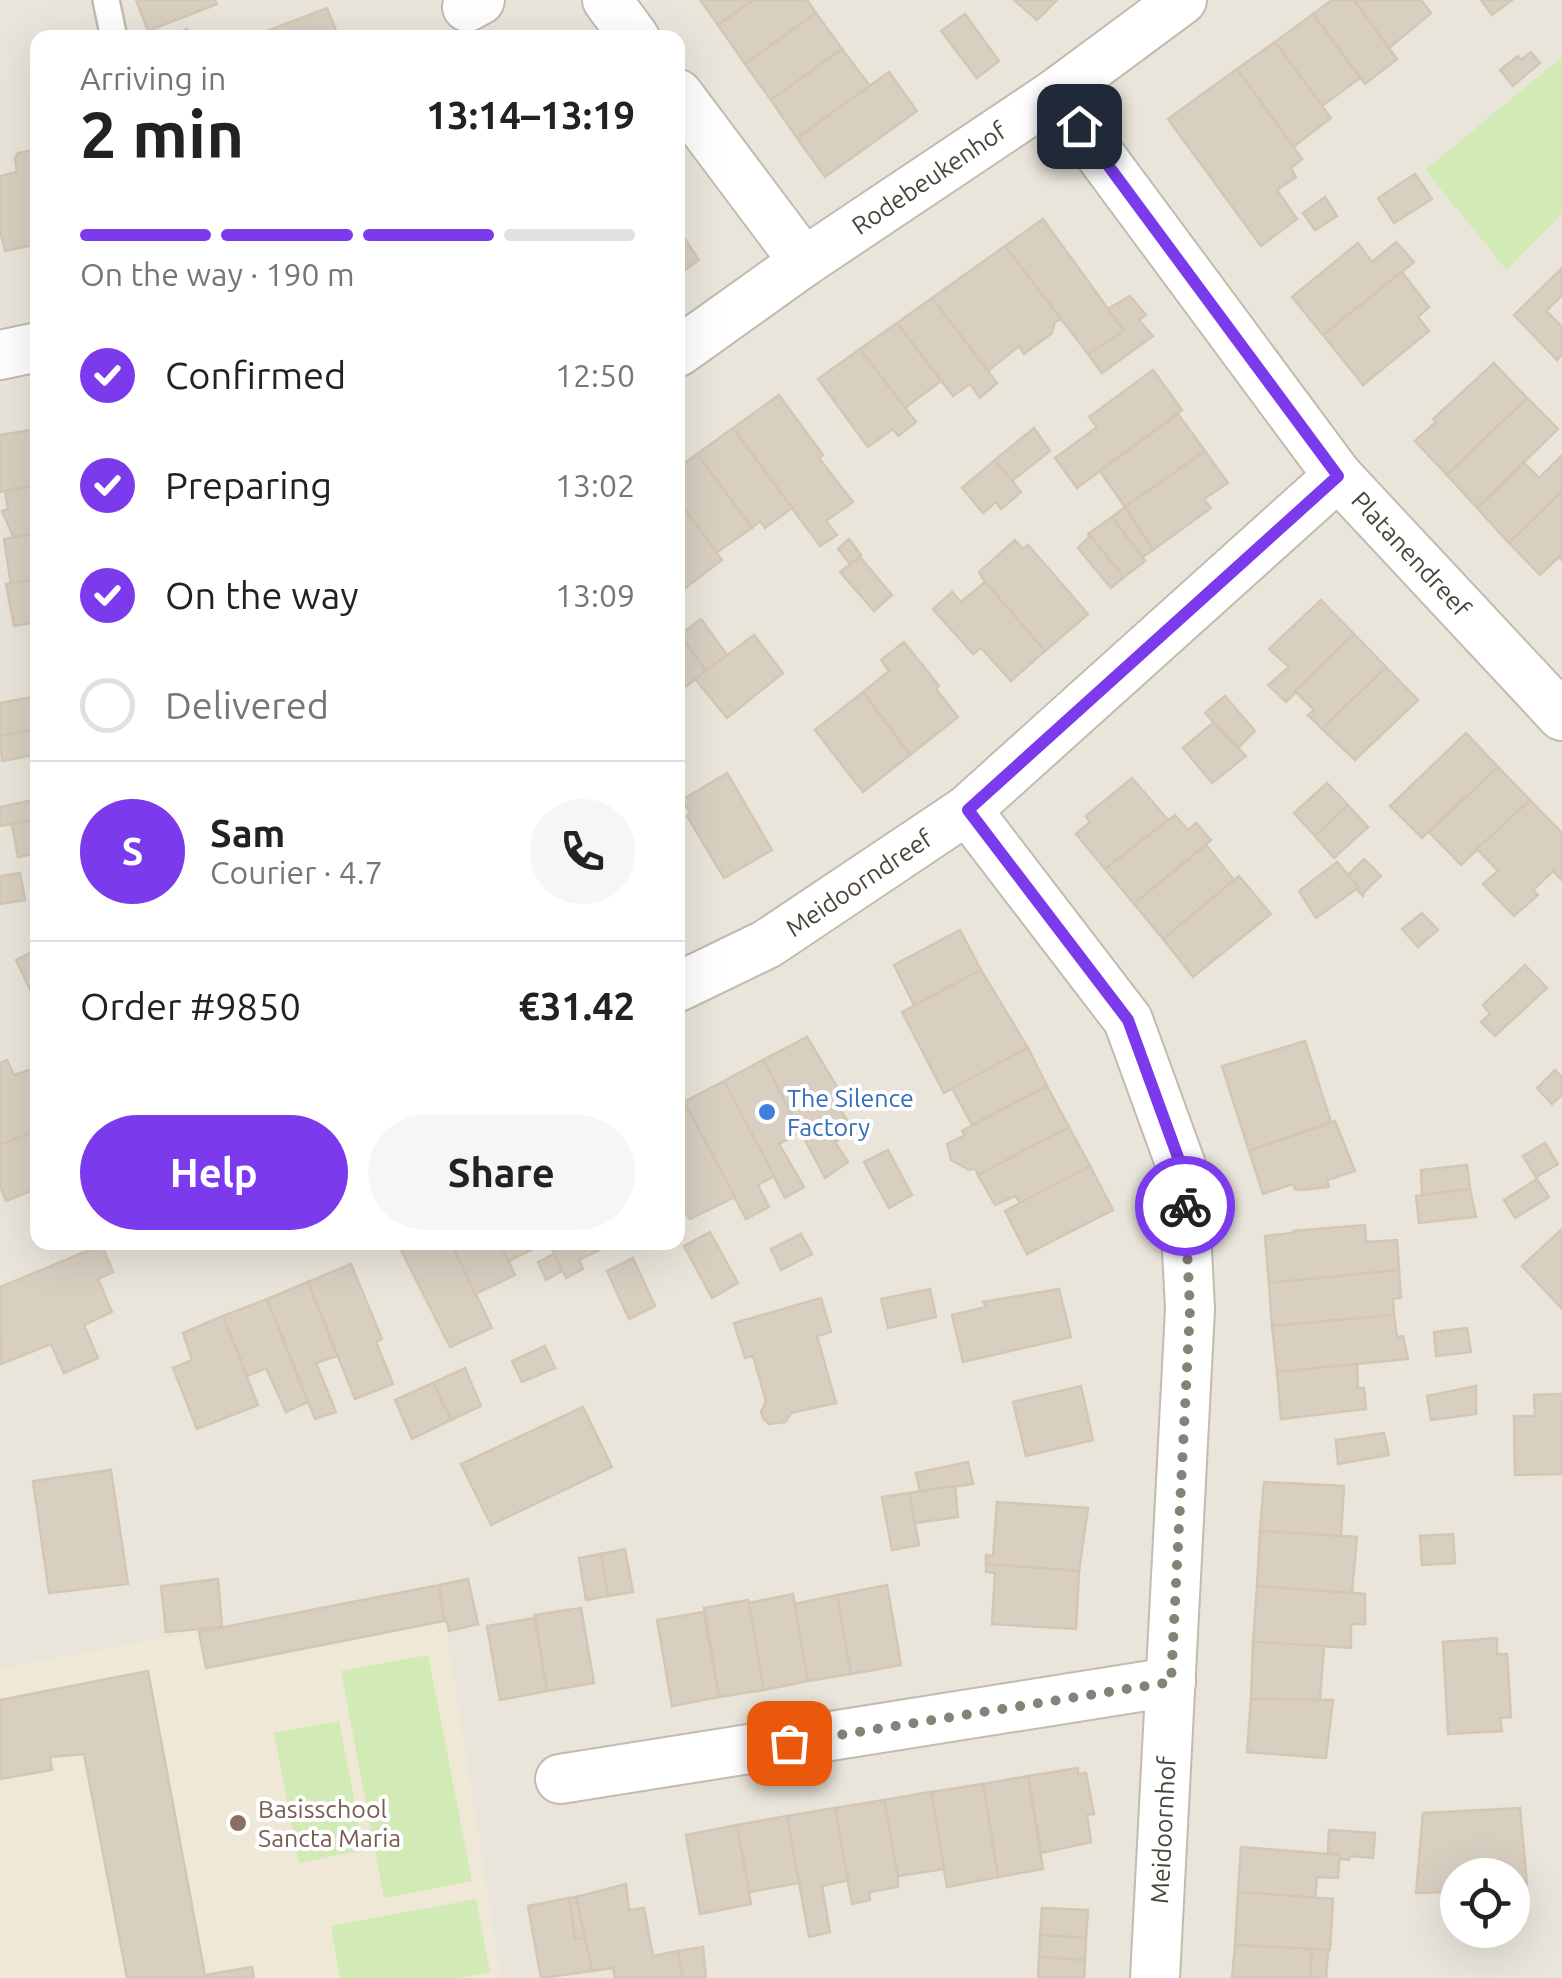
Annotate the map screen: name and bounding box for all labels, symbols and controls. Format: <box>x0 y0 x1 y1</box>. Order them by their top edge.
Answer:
text: Arriving in <box>80 60 226 96</box>
pin <box>1037 84 1122 169</box>
text: 13:14–13:19 <box>426 94 635 136</box>
text: 2 min <box>80 97 244 170</box>
icon: home <box>1052 99 1107 154</box>
street label: Rodebeukenhof <box>847 116 1012 240</box>
text: On the way · 190 m <box>80 256 355 292</box>
icon: check <box>80 348 135 403</box>
text: Confirmed <box>165 354 346 396</box>
text: 12:50 <box>555 357 635 393</box>
icon: check <box>80 458 135 513</box>
text: Preparing <box>165 464 332 506</box>
text: 13:02 <box>555 467 635 503</box>
street label: Platanendreef <box>1346 486 1476 623</box>
icon: check <box>80 568 135 623</box>
text: On the way <box>165 574 358 616</box>
text: 13:09 <box>555 577 635 613</box>
text: Delivered <box>165 684 329 726</box>
button: phone <box>530 799 635 904</box>
text: Sam <box>210 812 285 854</box>
street label: Meidoorndreef <box>781 823 938 942</box>
text: S <box>122 830 143 872</box>
text: Courier · 4.7 <box>210 854 383 890</box>
text: Order #9850 <box>80 985 301 1027</box>
text: €31.42 <box>518 985 635 1027</box>
place label: The Silence Factory <box>787 1084 914 1141</box>
marker: The Silence Factory <box>756 1101 778 1123</box>
button: Help <box>80 1115 348 1230</box>
button: Share <box>368 1115 635 1230</box>
courier <box>1135 1156 1235 1256</box>
icon: bike <box>1158 1179 1213 1234</box>
pin <box>747 1701 832 1786</box>
icon: bag <box>762 1716 817 1771</box>
street label: Meidoornhof <box>1145 1755 1181 1904</box>
place label: Basisschool Sancta Maria <box>258 1795 401 1852</box>
marker: Basisschool Sancta Maria <box>227 1812 249 1834</box>
map controls <box>1440 1858 1530 1948</box>
button: locate <box>1440 1858 1530 1948</box>

